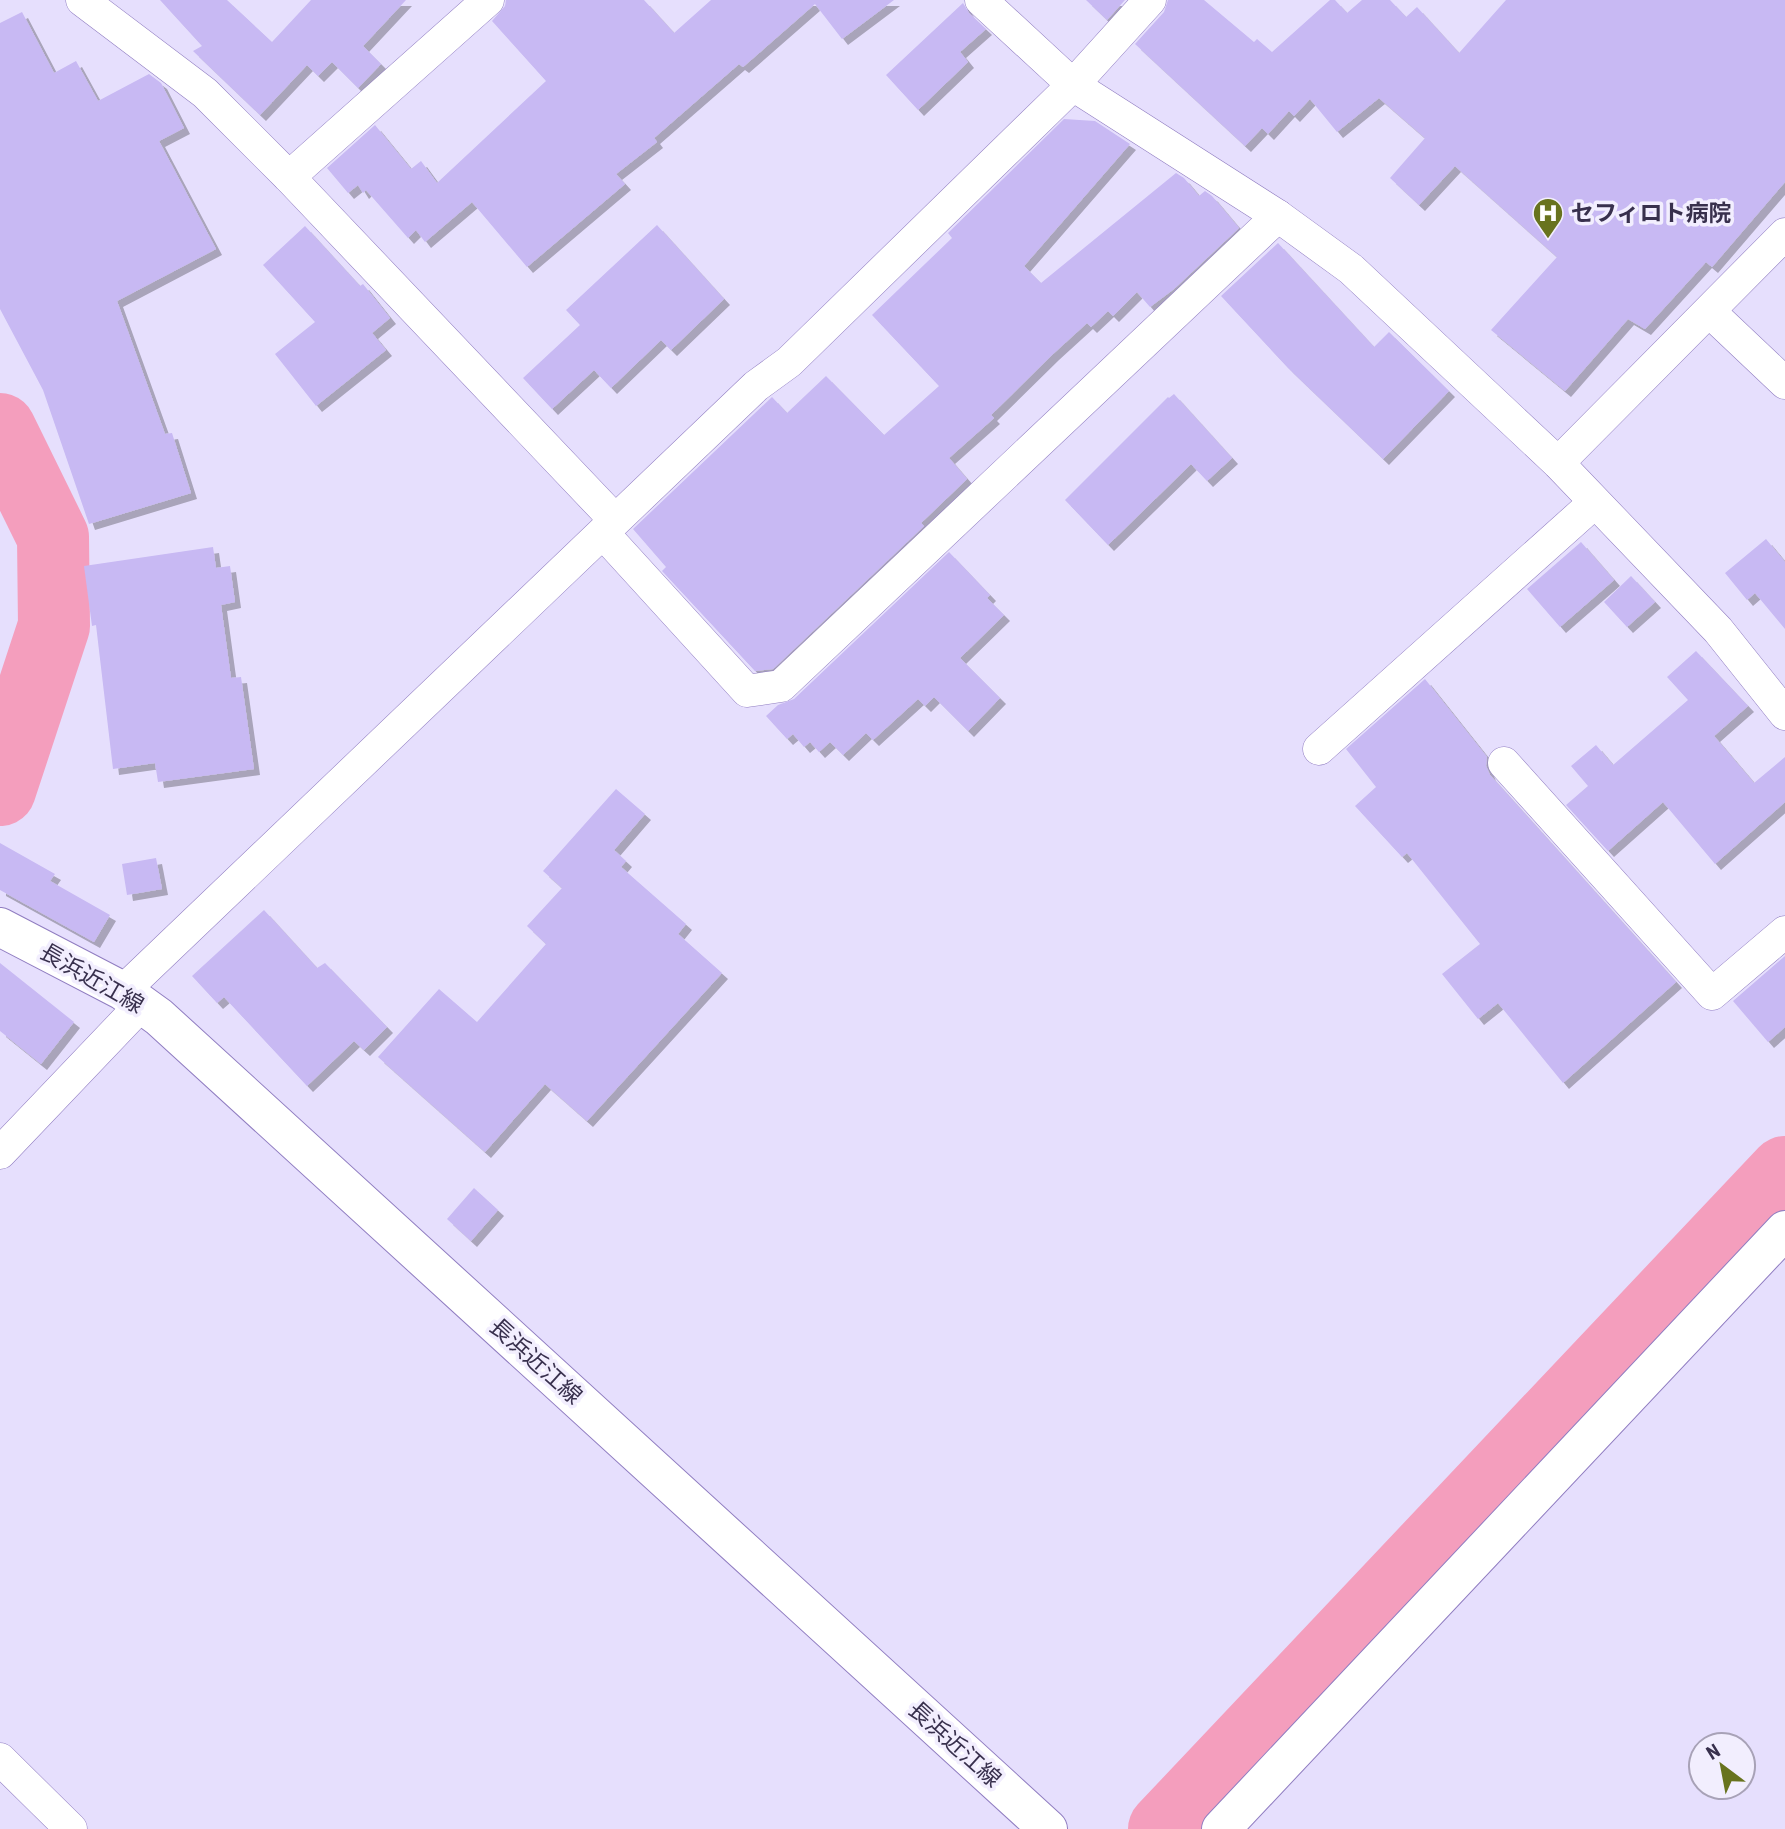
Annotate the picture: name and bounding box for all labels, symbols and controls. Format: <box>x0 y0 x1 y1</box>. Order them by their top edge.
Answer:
hospital icon: セフィロト病院 <box>1531 196 1565 240</box>
place label: セフィロト病院 <box>1571 200 1732 227</box>
street label: 長浜近江線 <box>35 938 148 1019</box>
street label: 長浜近江線 <box>484 1313 587 1410</box>
street label: 長浜近江線 <box>903 1696 1006 1793</box>
north arrow <box>1687 1731 1757 1801</box>
text: N <box>1702 1739 1724 1765</box>

